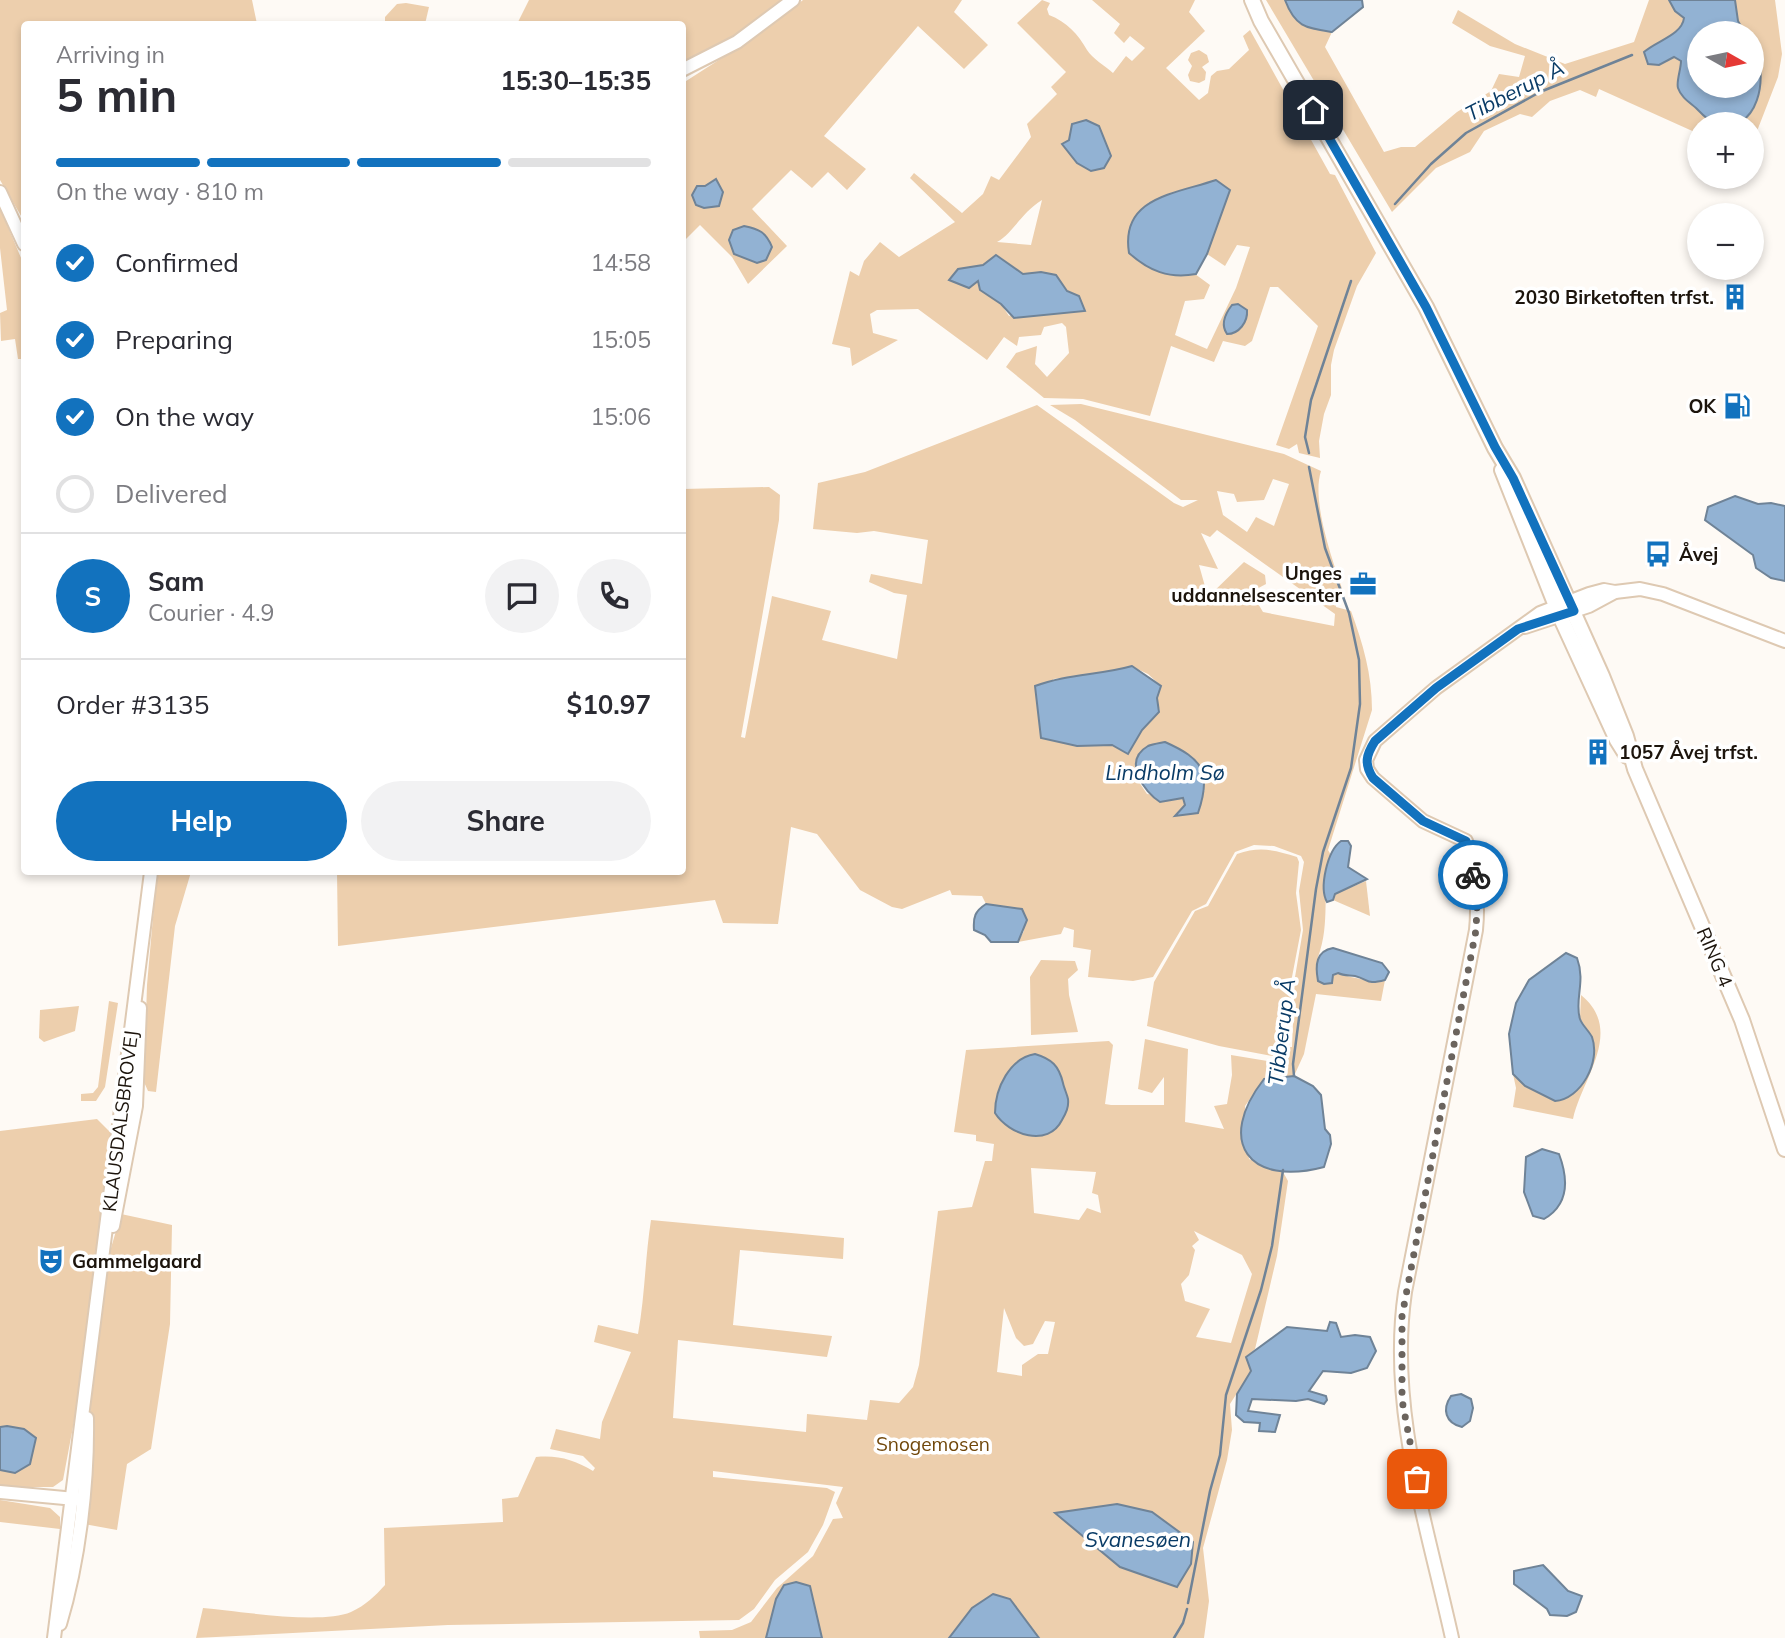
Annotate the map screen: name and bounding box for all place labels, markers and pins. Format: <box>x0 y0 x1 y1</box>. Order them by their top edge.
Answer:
pin <box>1283 80 1343 140</box>
building icon: 2030 Birketoften trfst. <box>1720 282 1750 312</box>
place label: 2030 Birketoften trfst. <box>1514 285 1714 309</box>
fuel station icon: OK <box>1722 391 1752 421</box>
place label: OK <box>1688 394 1717 418</box>
bus stop icon: Åvej <box>1643 539 1673 569</box>
place label: Åvej <box>1679 542 1718 566</box>
place label: Unges uddannelsescenter <box>1171 561 1343 607</box>
office icon: Unges uddannelsescenter <box>1348 569 1378 599</box>
building icon: 1057 Åvej trfst. <box>1583 737 1613 767</box>
place label: 1057 Åvej trfst. <box>1619 740 1758 764</box>
theatre icon: Gammelgaard <box>36 1246 66 1276</box>
place label: Gammelgaard <box>72 1249 202 1273</box>
pin <box>1387 1449 1447 1509</box>

